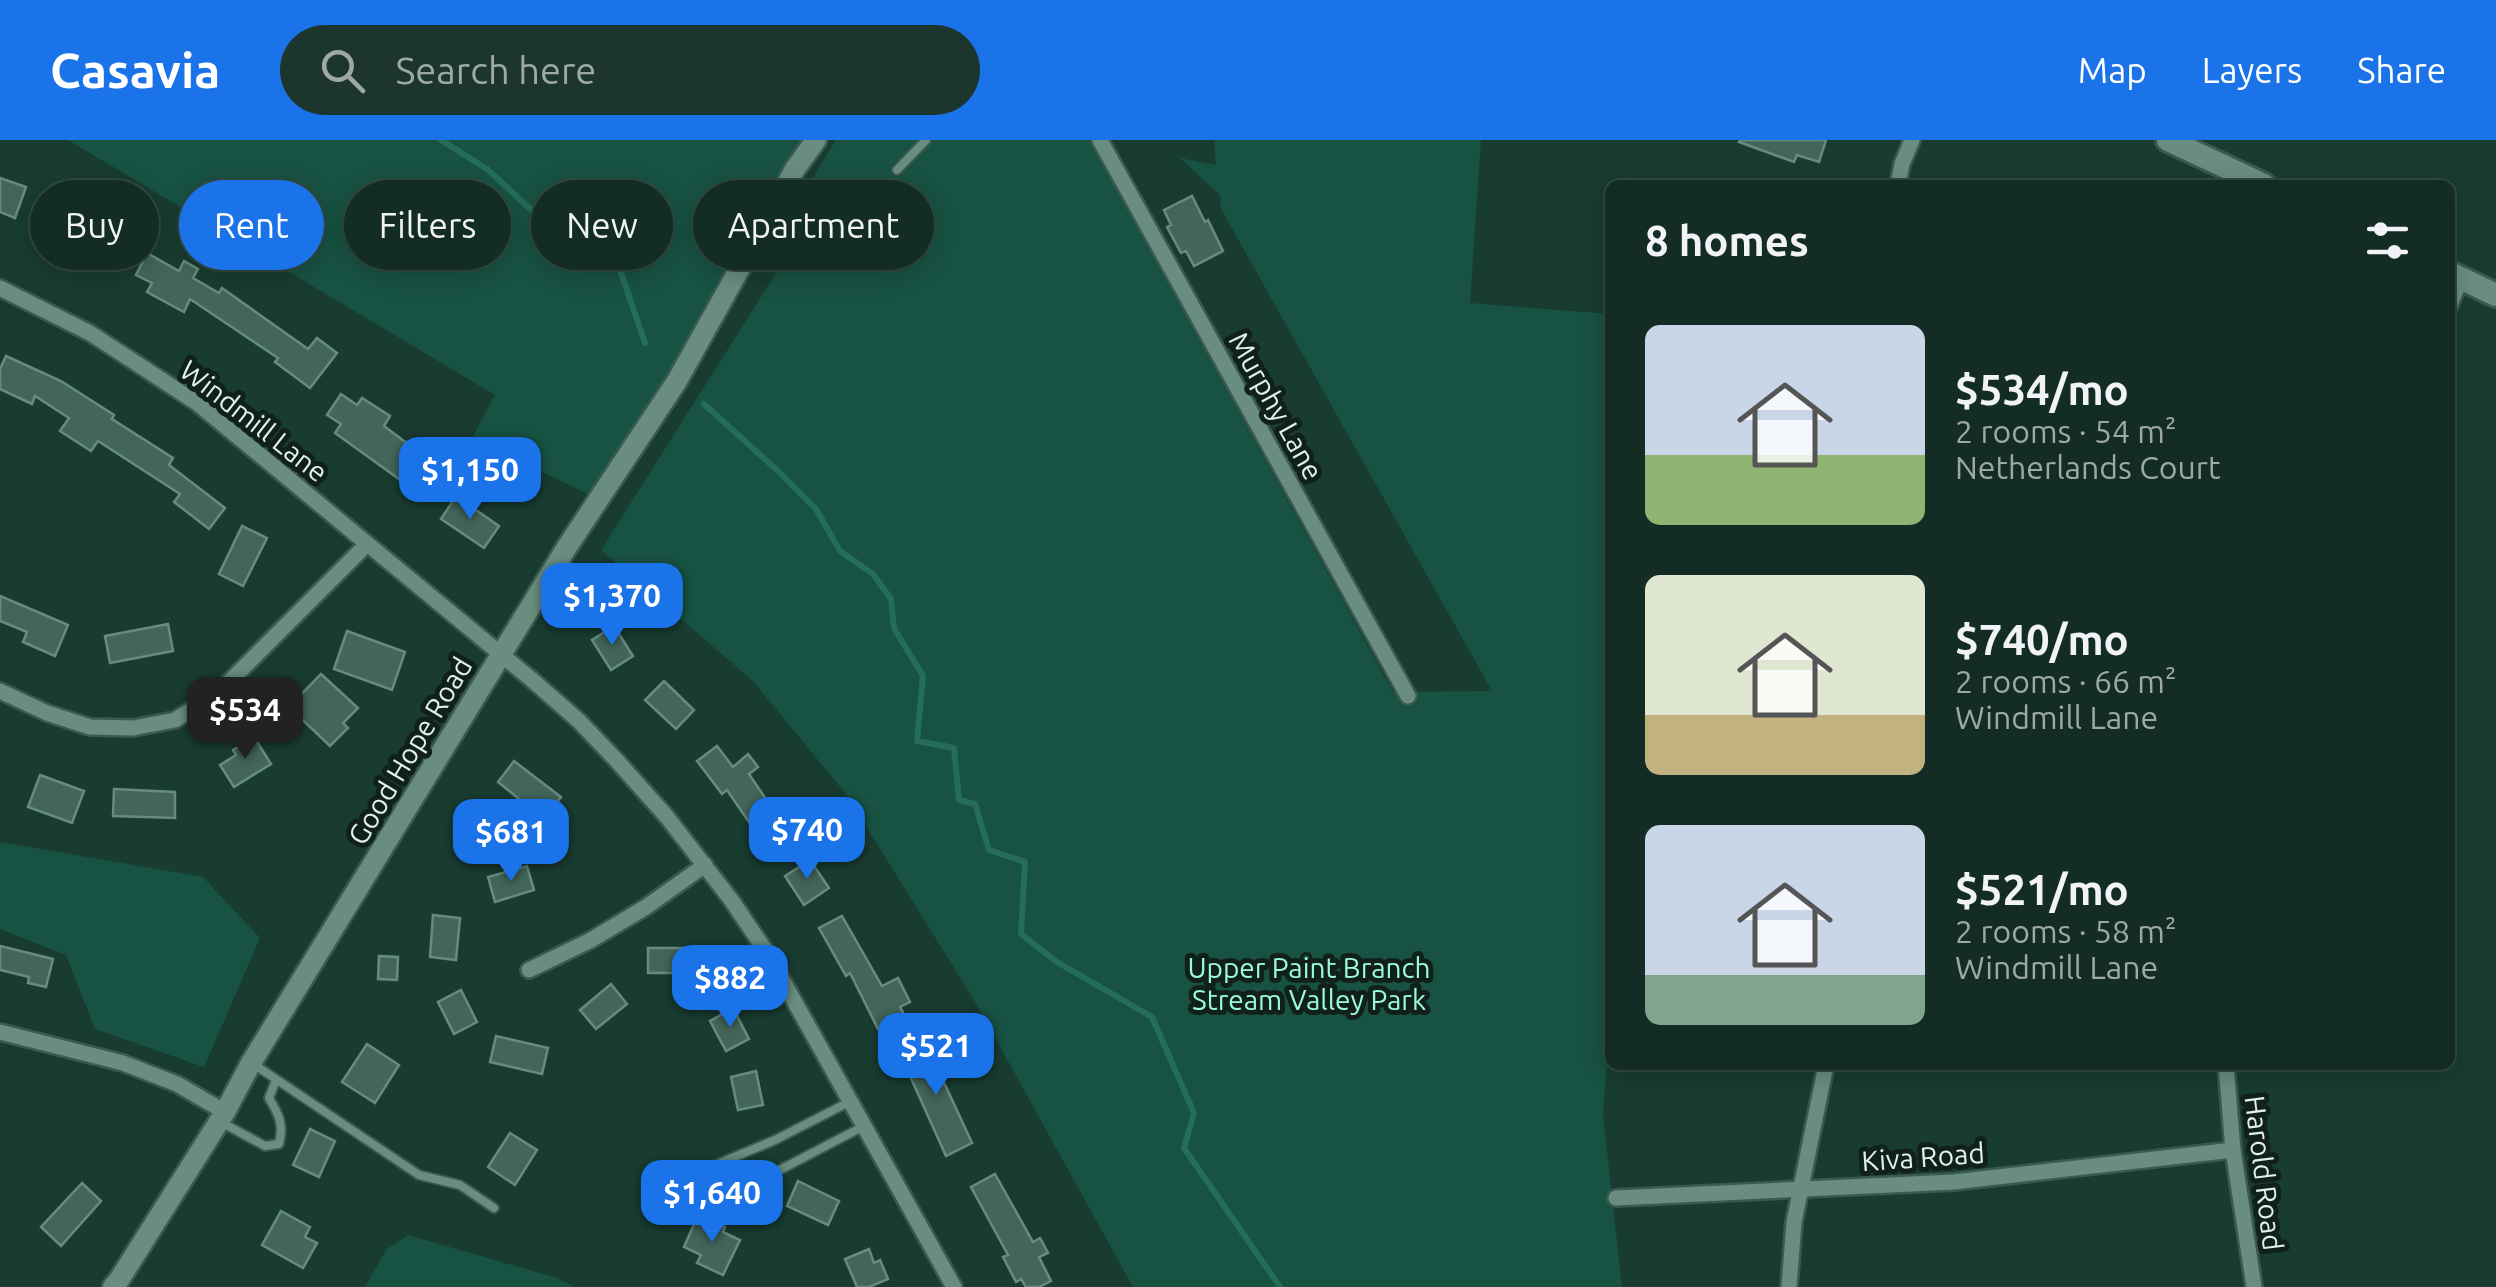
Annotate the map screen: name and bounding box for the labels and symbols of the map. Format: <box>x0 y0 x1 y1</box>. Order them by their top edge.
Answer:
street label: Murphy Lane <box>1223 327 1330 485</box>
street label: Windmill Lane <box>175 354 334 488</box>
pin: $1,150 <box>389 437 551 522</box>
pin: $1,370 <box>531 563 693 648</box>
street label: Good Hope Road <box>341 652 478 850</box>
pin: $534 <box>186 677 304 762</box>
pin: $740 <box>748 797 866 882</box>
pin: $681 <box>452 799 570 884</box>
pin: $882 <box>671 945 789 1030</box>
park label: Upper Paint Branch Stream Valley Park <box>1187 952 1431 1015</box>
pin: $521 <box>877 1013 995 1098</box>
street label: Harold Road <box>2240 1094 2289 1252</box>
street label: Kiva Road <box>1860 1137 1986 1176</box>
pin: $1,640 <box>631 1160 793 1245</box>

